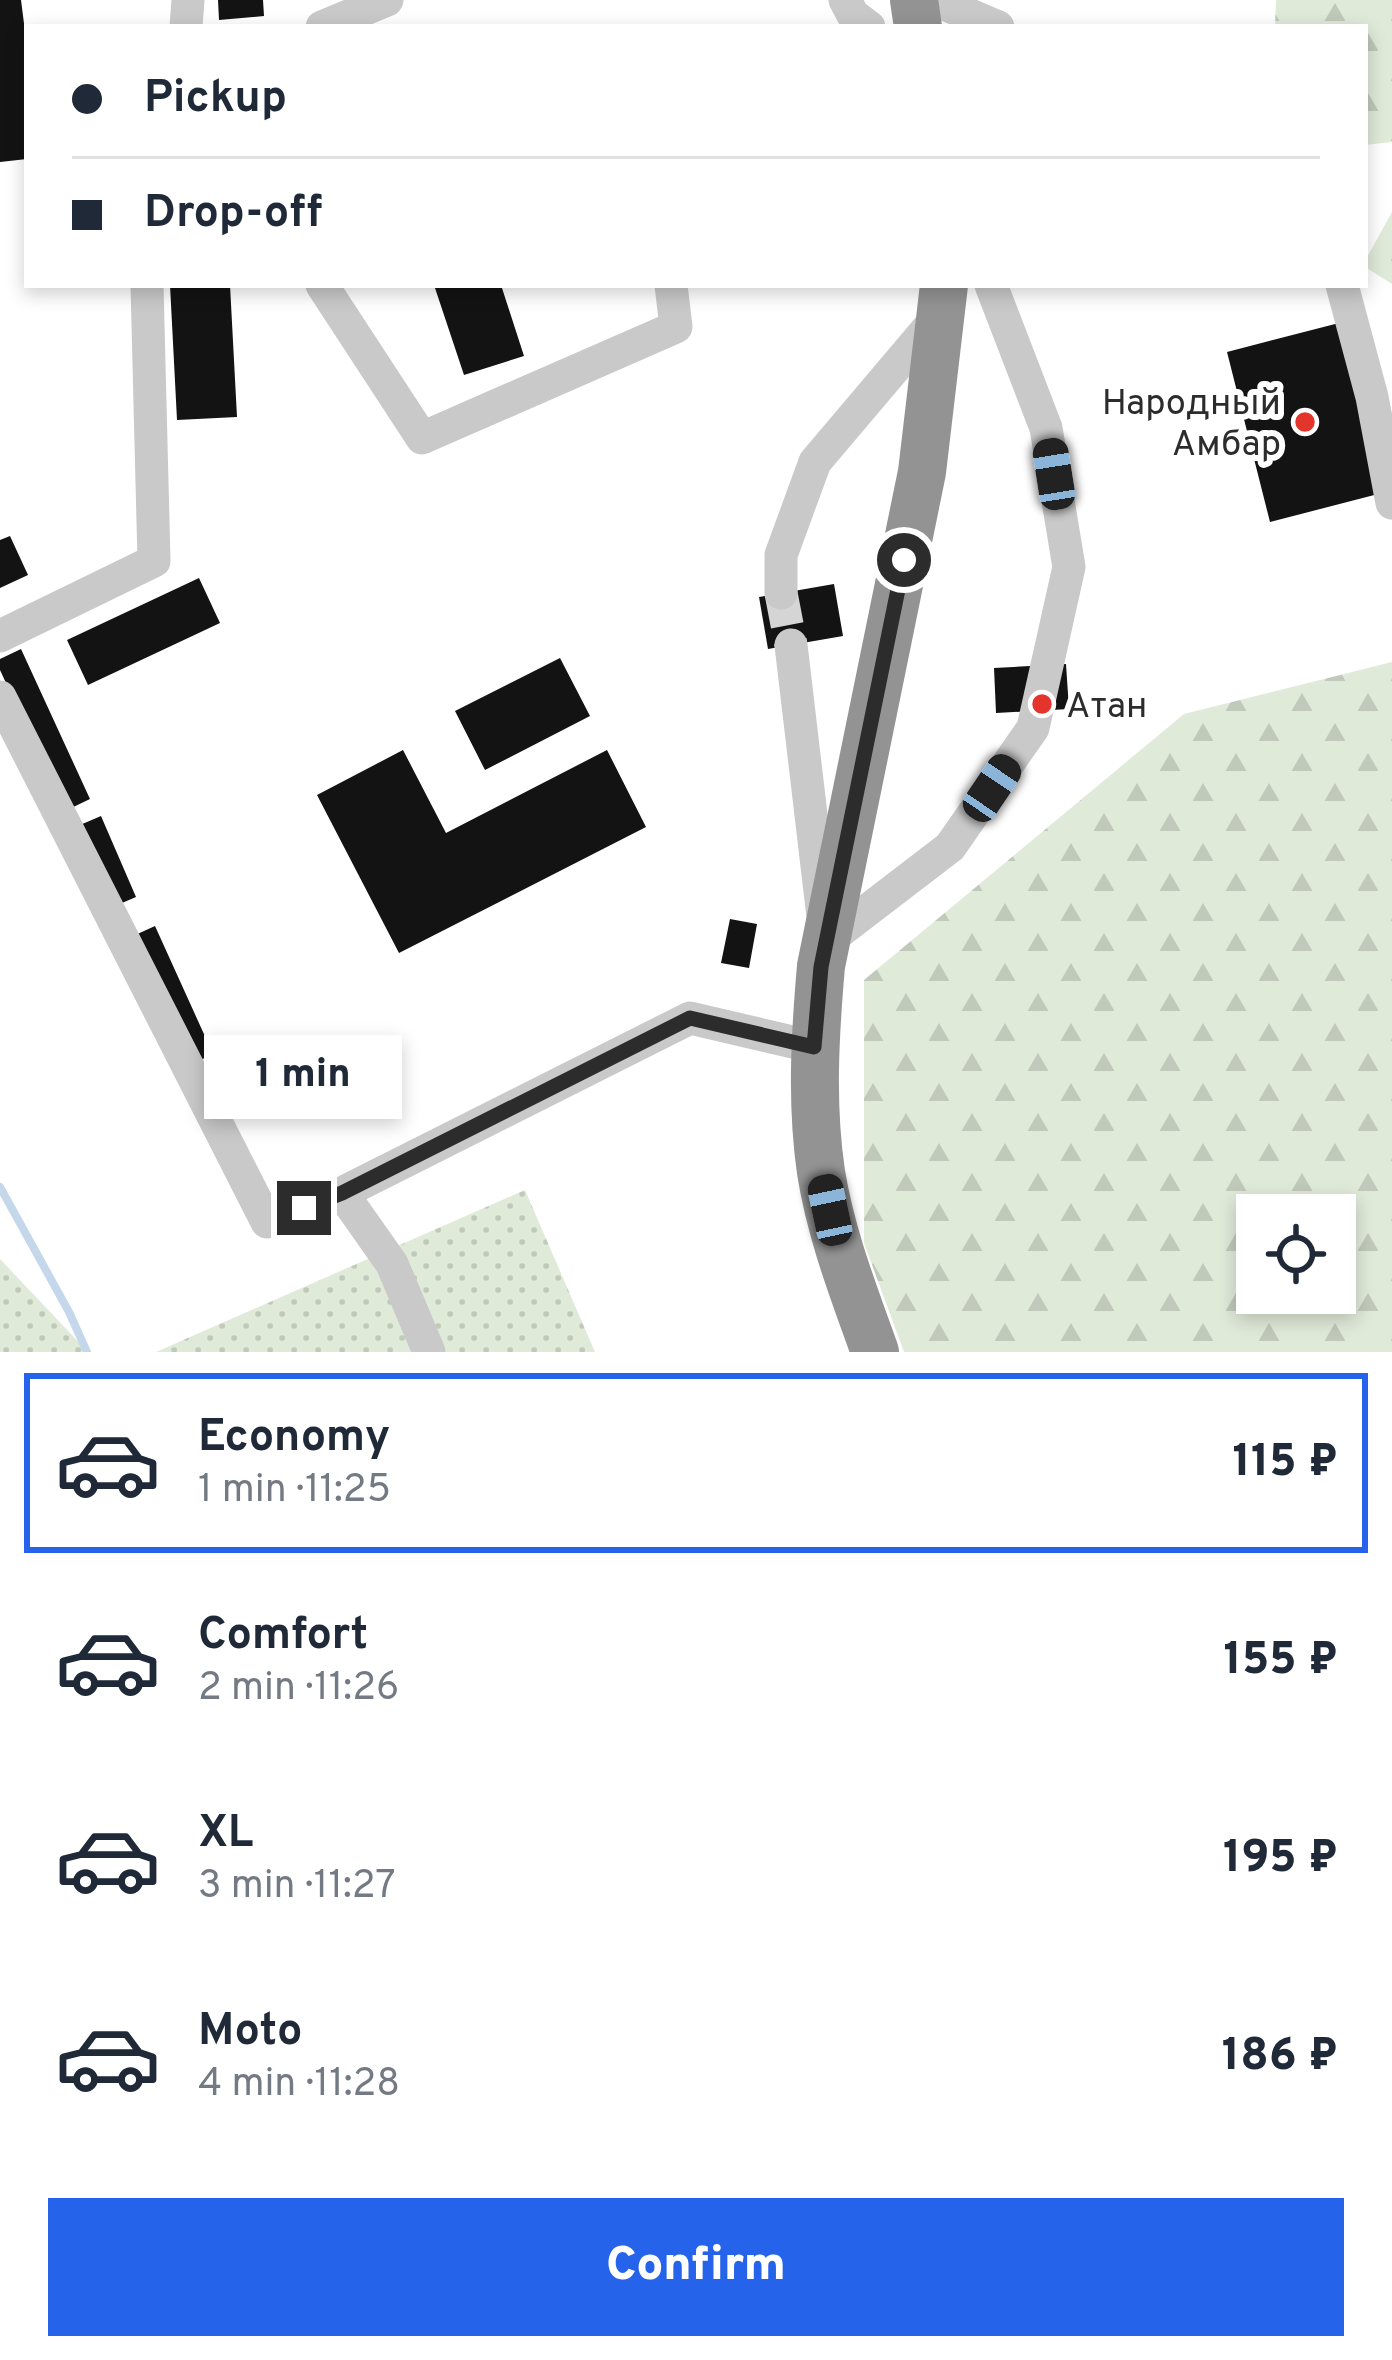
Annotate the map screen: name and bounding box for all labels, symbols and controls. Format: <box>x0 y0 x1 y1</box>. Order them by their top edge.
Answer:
text: Pickup <box>144 71 287 128</box>
text: Drop-off <box>144 186 323 243</box>
place label: Народный Амбар <box>1102 382 1281 469</box>
marker: Народный Амбар <box>1292 409 1318 435</box>
car <box>1031 436 1077 512</box>
route start <box>877 533 931 587</box>
place label: Атан <box>1066 685 1147 731</box>
marker: Атан <box>1029 691 1055 717</box>
car <box>957 748 1027 828</box>
callout: 1 min <box>205 1034 403 1118</box>
text: 1 min <box>255 1052 351 1101</box>
car <box>805 1171 855 1249</box>
route end <box>277 1181 331 1235</box>
map controls <box>1236 1194 1356 1314</box>
button: locate <box>1236 1194 1356 1314</box>
icon: car <box>54 1409 162 1517</box>
text: Economy <box>198 1410 390 1467</box>
text: 115 ₽ <box>1233 1435 1338 1492</box>
text: 1 min · 11:25 <box>198 1467 391 1516</box>
icon: car <box>54 1607 162 1715</box>
text: Comfort <box>198 1608 368 1665</box>
text: 155 ₽ <box>1224 1633 1338 1690</box>
text: 2 min · 11:26 <box>198 1665 399 1714</box>
icon: car <box>54 1805 162 1913</box>
text: XL <box>198 1806 253 1863</box>
text: 195 ₽ <box>1223 1831 1338 1888</box>
text: 3 min · 11:27 <box>198 1863 396 1912</box>
icon: car <box>54 2003 162 2111</box>
text: Moto <box>198 2004 302 2061</box>
text: 186 ₽ <box>1222 2029 1338 2086</box>
text: 4 min · 11:28 <box>198 2061 400 2110</box>
button: Confirm <box>48 2198 1344 2336</box>

